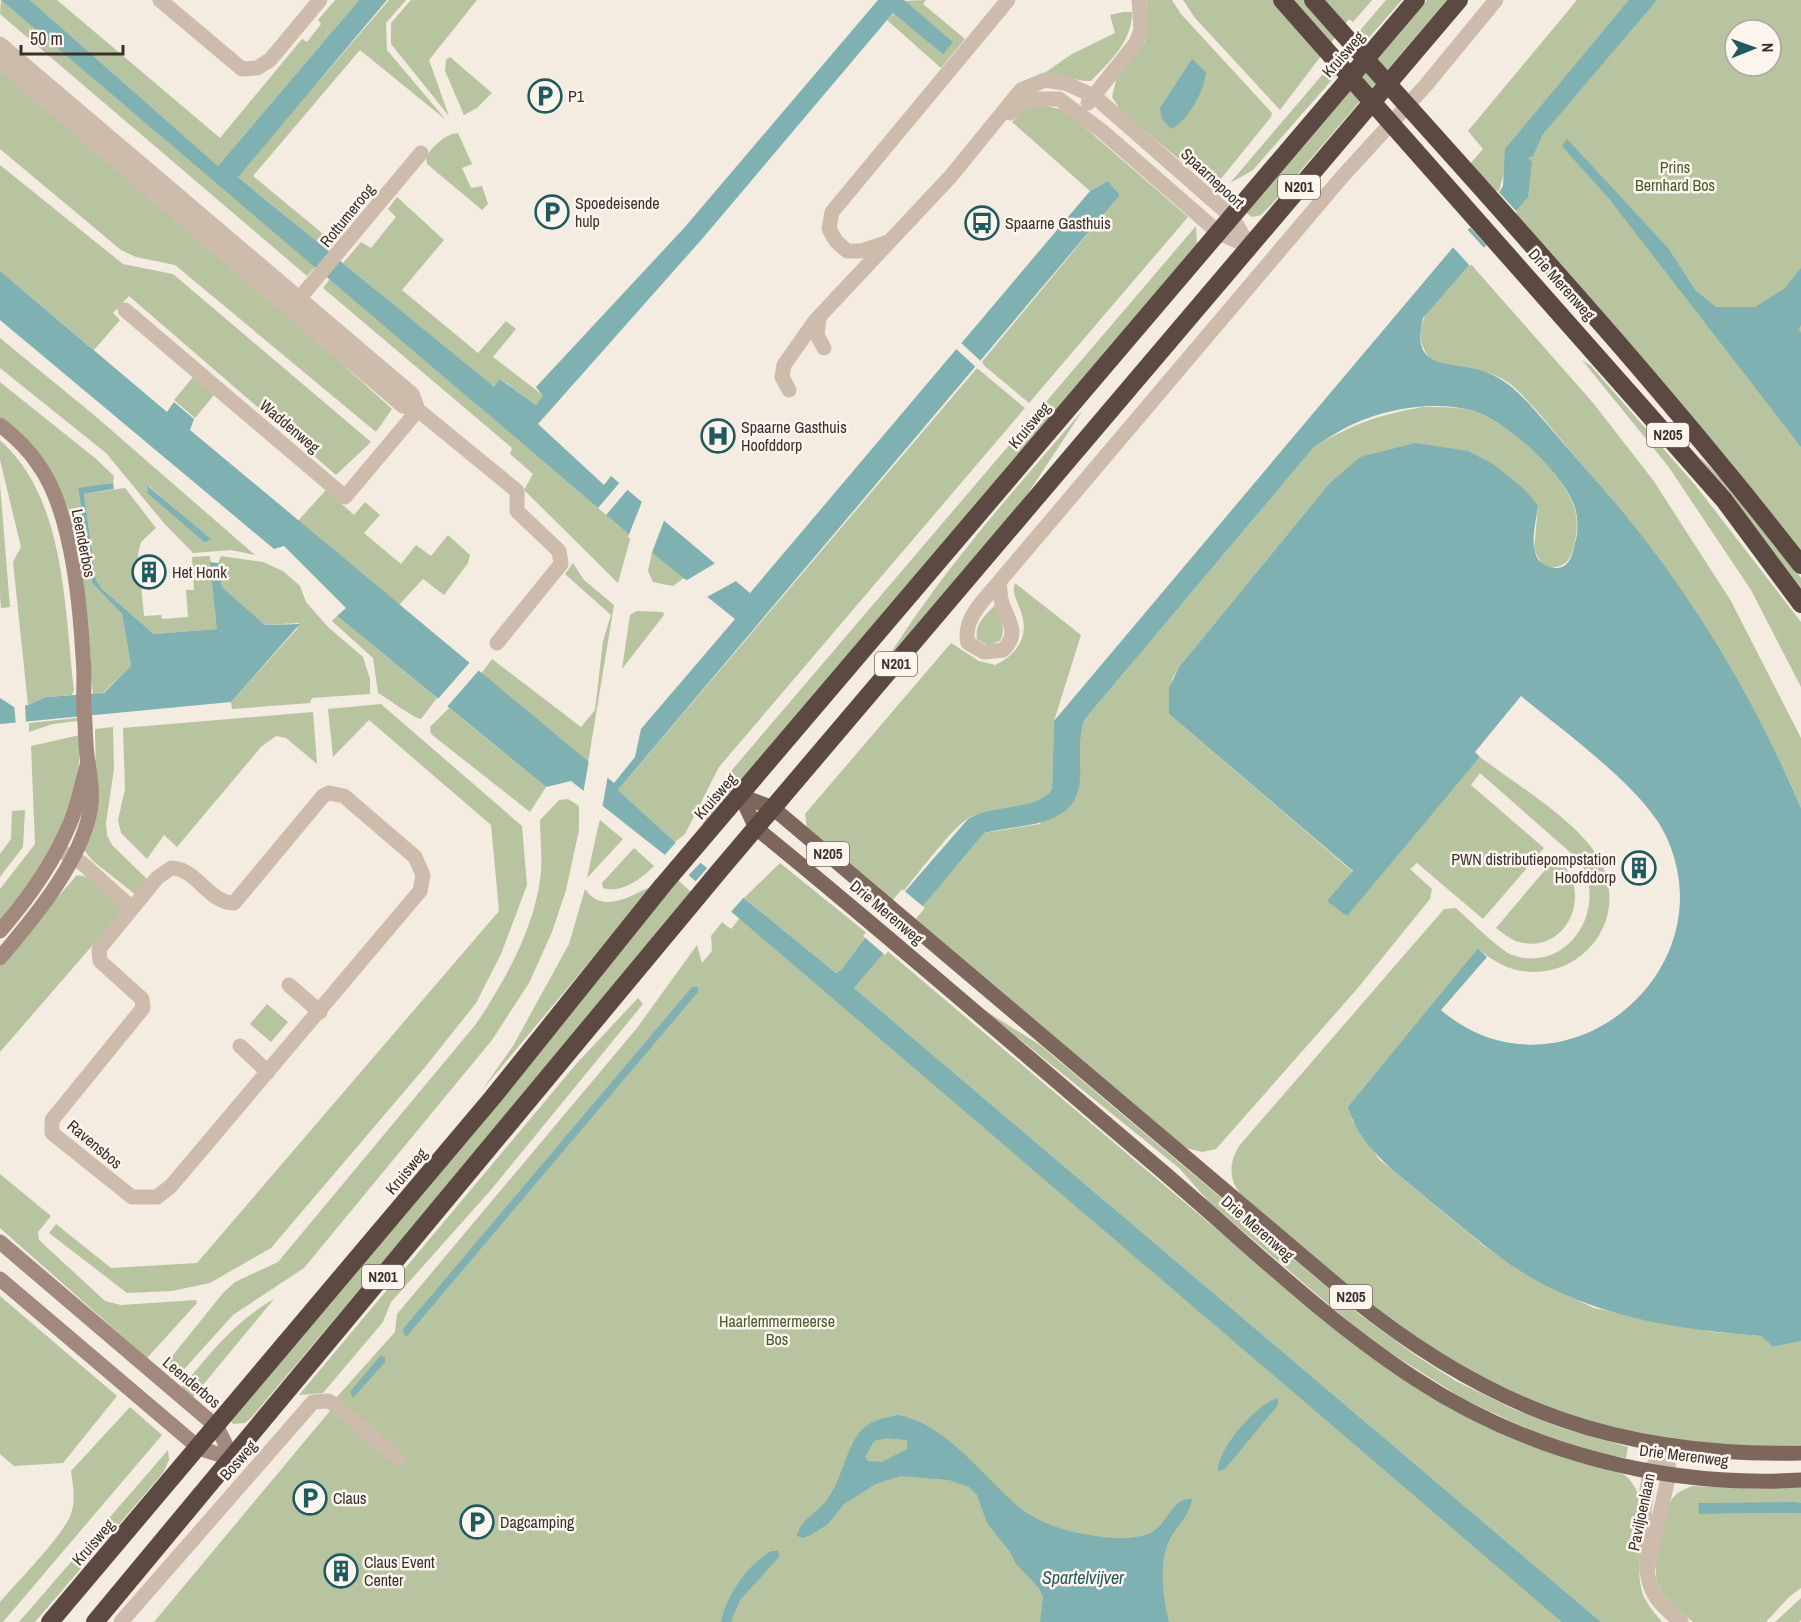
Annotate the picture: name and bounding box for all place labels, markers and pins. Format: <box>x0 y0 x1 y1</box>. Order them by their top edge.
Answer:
parking icon: P1 <box>527 78 563 114</box>
place label: P1 <box>568 85 585 107</box>
place label: Spoedeisende hulp <box>575 192 660 232</box>
parking icon: Spoedeisende hulp <box>534 194 570 230</box>
bus stop icon: Spaarne Gasthuis <box>964 205 1000 241</box>
place label: Spaarne Gasthuis <box>1005 212 1111 234</box>
place label: Spaarne Gasthuis Hoofddorp <box>741 416 847 456</box>
hospital icon: Spaarne Gasthuis Hoofddorp <box>700 418 736 454</box>
building icon: Het Honk <box>131 554 167 590</box>
place label: Het Honk <box>172 561 227 583</box>
place label: PWN distributiepompstation Hoofddorp <box>1451 848 1616 888</box>
building icon: PWN distributiepompstation Hoofddorp <box>1621 850 1657 886</box>
parking icon: Claus <box>292 1480 328 1516</box>
place label: Claus <box>333 1487 367 1509</box>
parking icon: Dagcamping <box>459 1504 495 1540</box>
place label: Dagcamping <box>500 1511 575 1533</box>
place label: Claus Event Center <box>364 1551 435 1591</box>
building icon: Claus Event Center <box>323 1553 359 1589</box>

